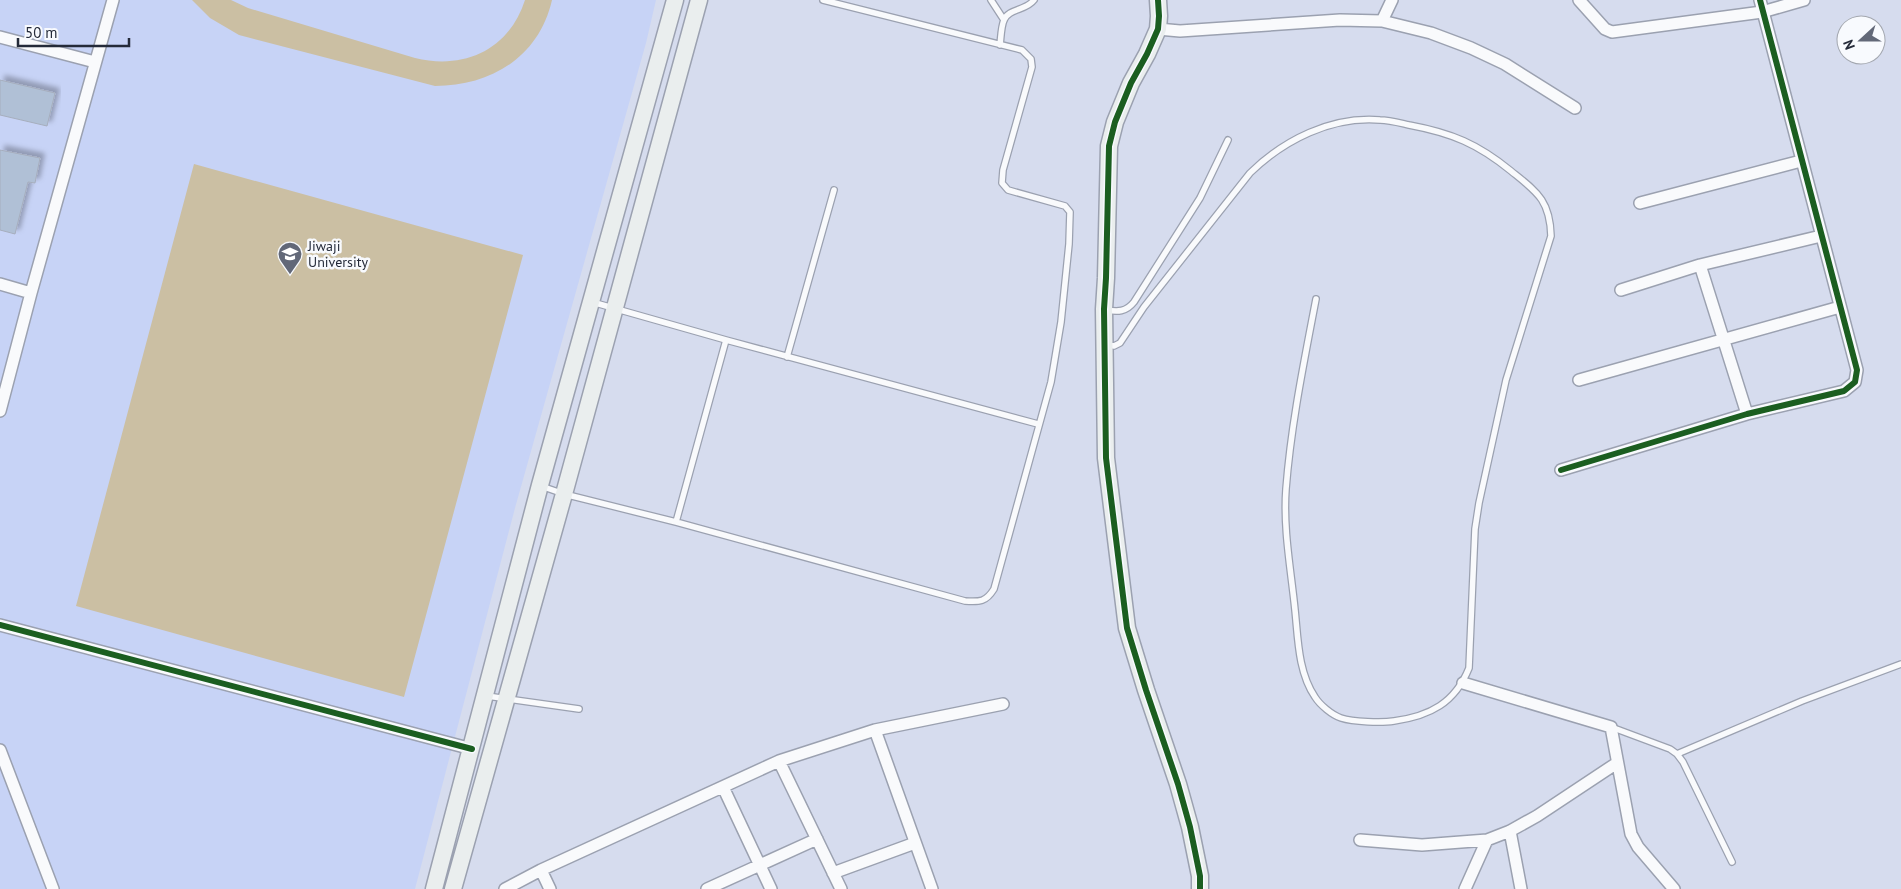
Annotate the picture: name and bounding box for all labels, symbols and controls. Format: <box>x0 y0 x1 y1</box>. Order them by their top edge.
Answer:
scale bar <box>18 15 129 47</box>
north arrow <box>1836 15 1886 65</box>
text: 50 m <box>25 23 58 42</box>
text: N <box>1839 37 1859 52</box>
place label: Jiwaji University <box>307 237 368 271</box>
school or university icon: Jiwaji University <box>277 241 303 275</box>

